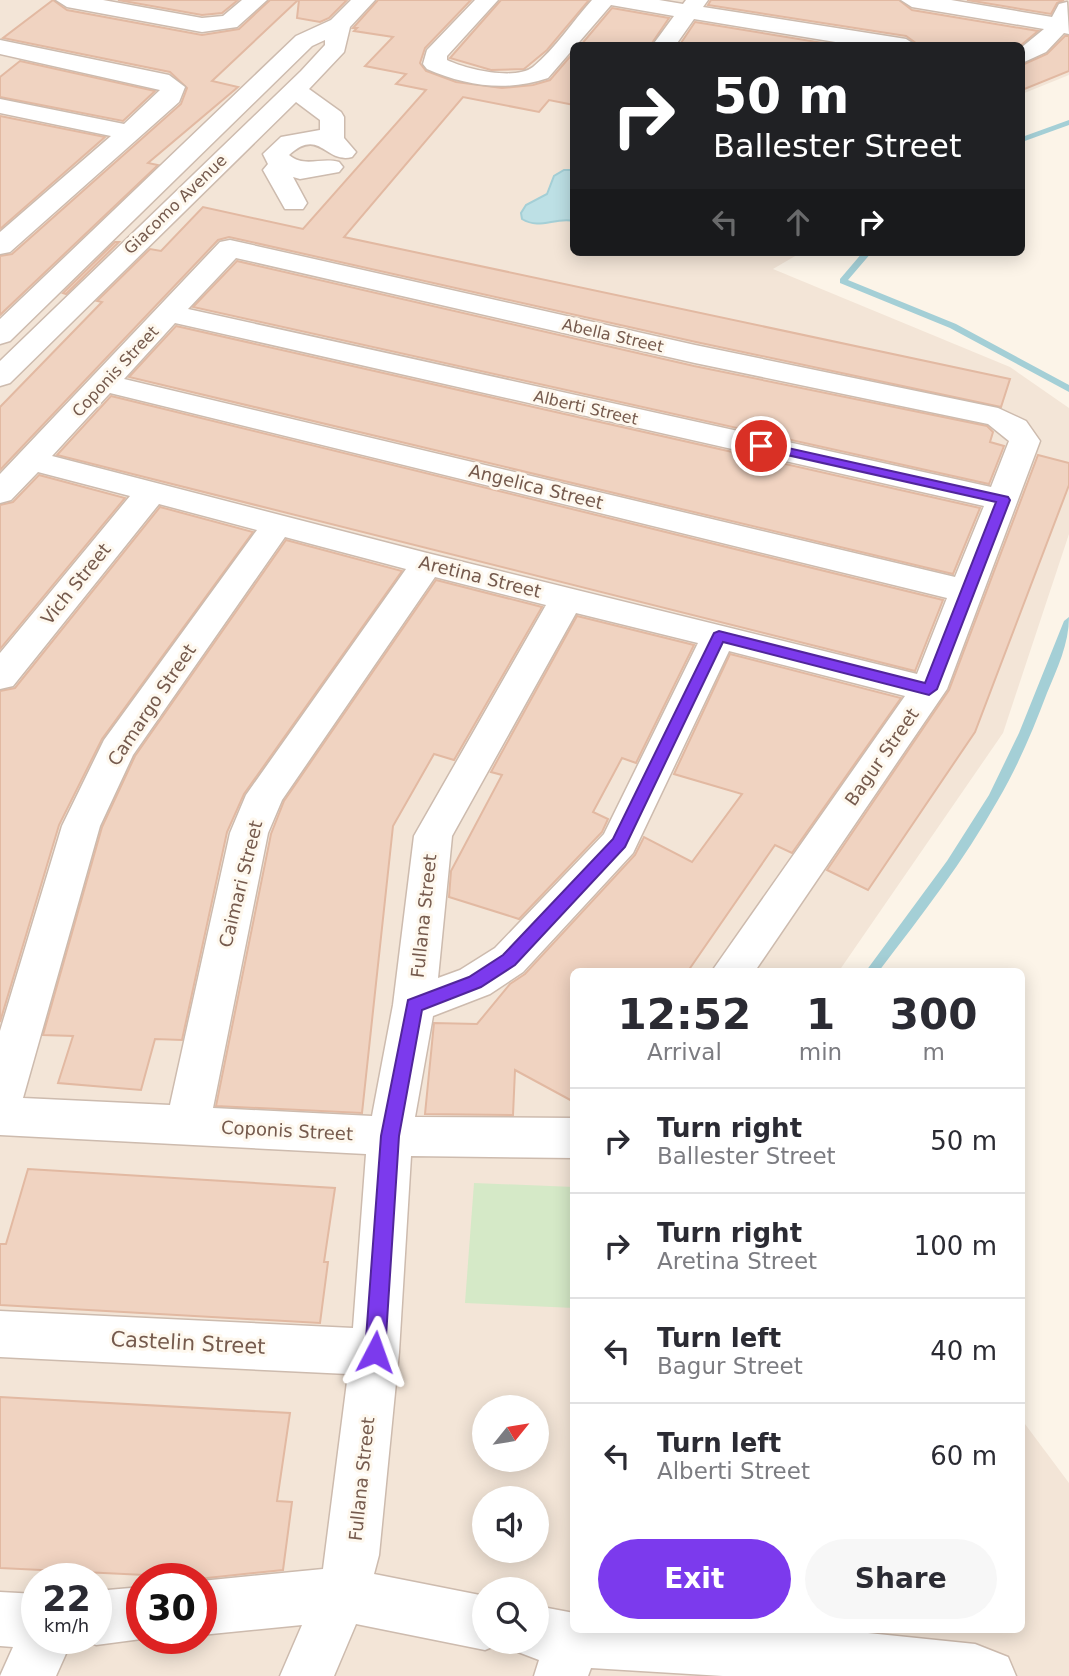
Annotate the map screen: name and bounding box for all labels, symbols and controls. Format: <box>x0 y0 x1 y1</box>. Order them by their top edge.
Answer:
text: 50 m <box>713 68 849 125</box>
icon: right <box>598 70 689 161</box>
text: Ballester Street <box>713 127 962 165</box>
street label: Giacomo Avenue <box>120 151 231 258</box>
icon: left <box>706 203 744 241</box>
icon: ahead <box>779 203 817 241</box>
icon: right <box>852 203 890 241</box>
street label: Abella Street <box>560 315 665 356</box>
street label: Coponis Street <box>68 322 162 421</box>
street label: Alberti Street <box>532 386 640 429</box>
pin <box>731 416 791 476</box>
icon: arrive <box>742 427 780 465</box>
street label: Angelica Street <box>467 460 605 513</box>
street label: Vich Street <box>36 539 115 629</box>
street label: Aretina Street <box>417 551 543 602</box>
street label: Camargo Street <box>103 640 200 769</box>
street label: Bagur Street <box>840 704 923 809</box>
street label: Caimari Street <box>215 818 266 949</box>
street label: Fullana Street <box>407 853 440 979</box>
text: 12:52 <box>618 990 751 1039</box>
text: 1 <box>806 990 835 1039</box>
text: 300 <box>890 990 977 1039</box>
text: Arrival <box>647 1039 722 1065</box>
text: min <box>799 1039 842 1065</box>
text: m <box>922 1039 945 1065</box>
text: Turn right <box>657 1113 802 1143</box>
street label: Coponis Street <box>220 1117 354 1144</box>
icon: right <box>598 1122 636 1160</box>
text: 50 m <box>930 1126 997 1156</box>
text: Ballester Street <box>657 1143 836 1169</box>
text: Turn right <box>657 1218 802 1248</box>
icon: right <box>598 1227 636 1265</box>
text: 100 m <box>914 1231 997 1261</box>
text: Aretina Street <box>657 1248 817 1274</box>
position arrow <box>338 1315 412 1389</box>
text: Turn left <box>657 1323 781 1353</box>
street label: Castelin Street <box>110 1327 266 1359</box>
icon: left <box>598 1332 636 1370</box>
text: 40 m <box>930 1336 997 1366</box>
text: Bagur Street <box>657 1353 803 1379</box>
north arrow <box>472 1395 550 1472</box>
map controls <box>472 1395 549 1654</box>
street label: Fullana Street <box>345 1416 378 1542</box>
text: Turn left <box>657 1428 781 1458</box>
icon: left <box>598 1437 636 1475</box>
text: 60 m <box>930 1441 997 1471</box>
text: Alberti Street <box>657 1458 810 1484</box>
button: sound <box>472 1486 549 1563</box>
button: Exit <box>598 1539 791 1619</box>
button: Share <box>805 1539 997 1619</box>
speed limit sign: 30 <box>126 1563 217 1654</box>
button: search <box>472 1577 549 1654</box>
text: 22 <box>42 1579 91 1619</box>
text: km/h <box>44 1615 89 1636</box>

